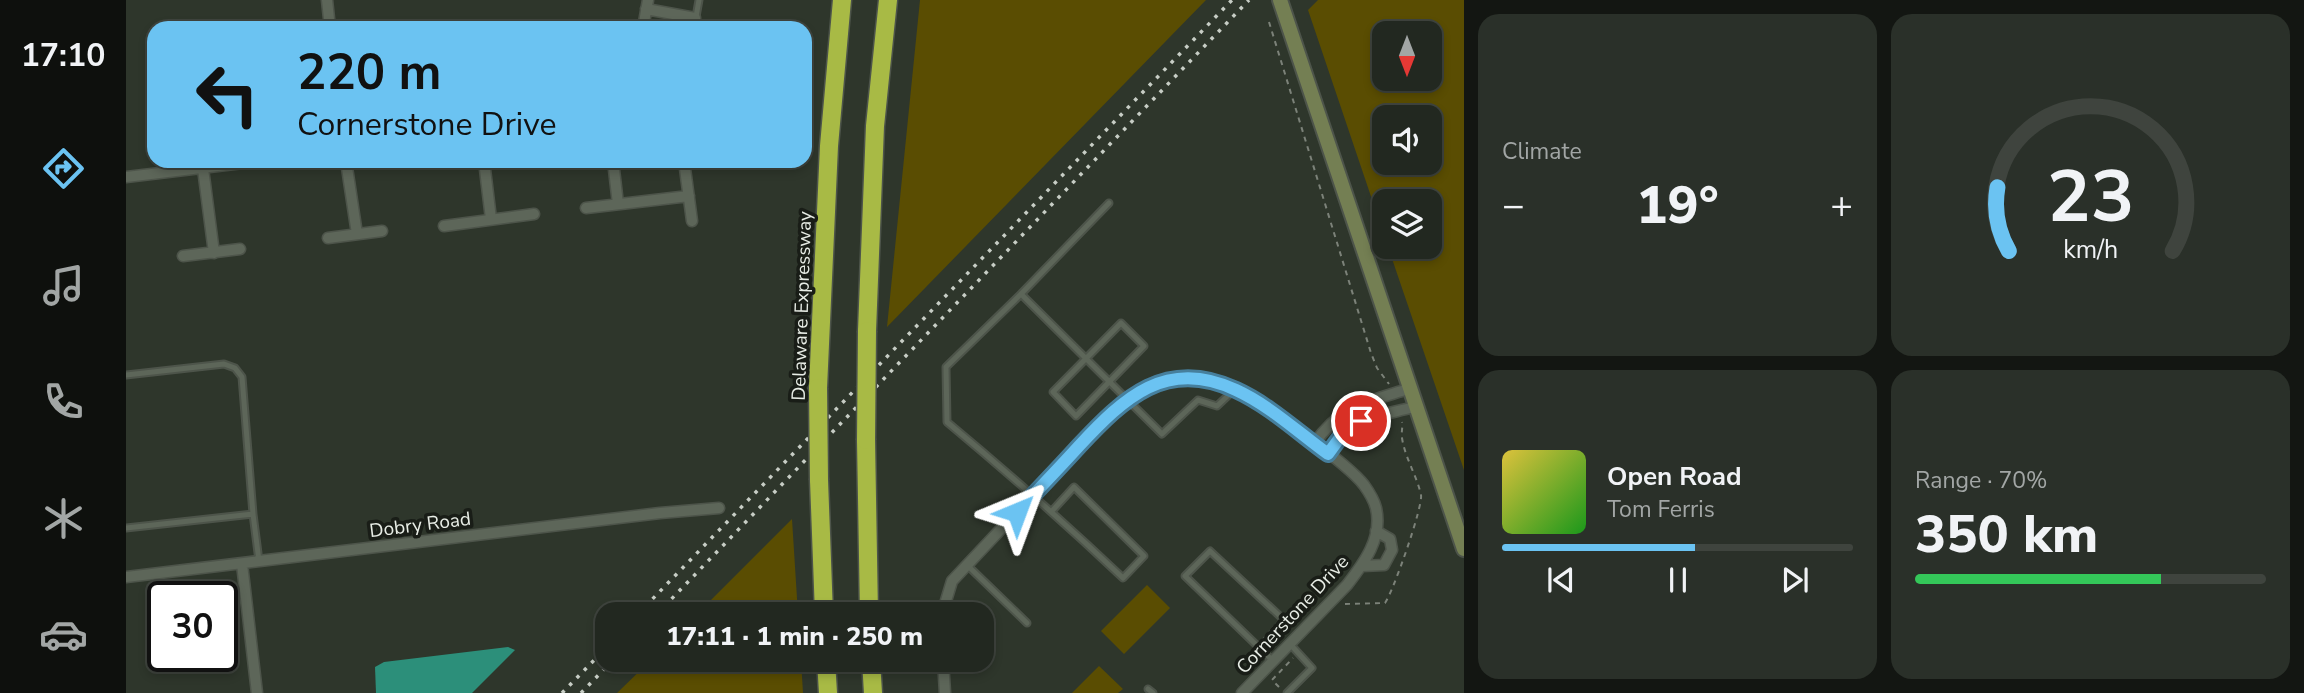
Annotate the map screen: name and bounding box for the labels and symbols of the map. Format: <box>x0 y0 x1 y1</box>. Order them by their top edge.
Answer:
north arrow <box>1372 21 1442 91</box>
street label: Delaware Expressway <box>786 210 818 401</box>
pin <box>1331 391 1391 451</box>
position arrow <box>980 475 1054 549</box>
street label: Dobry Road <box>368 506 472 544</box>
street label: Cornerstone Drive <box>1231 549 1355 680</box>
speed limit sign: 30 <box>147 581 238 672</box>

